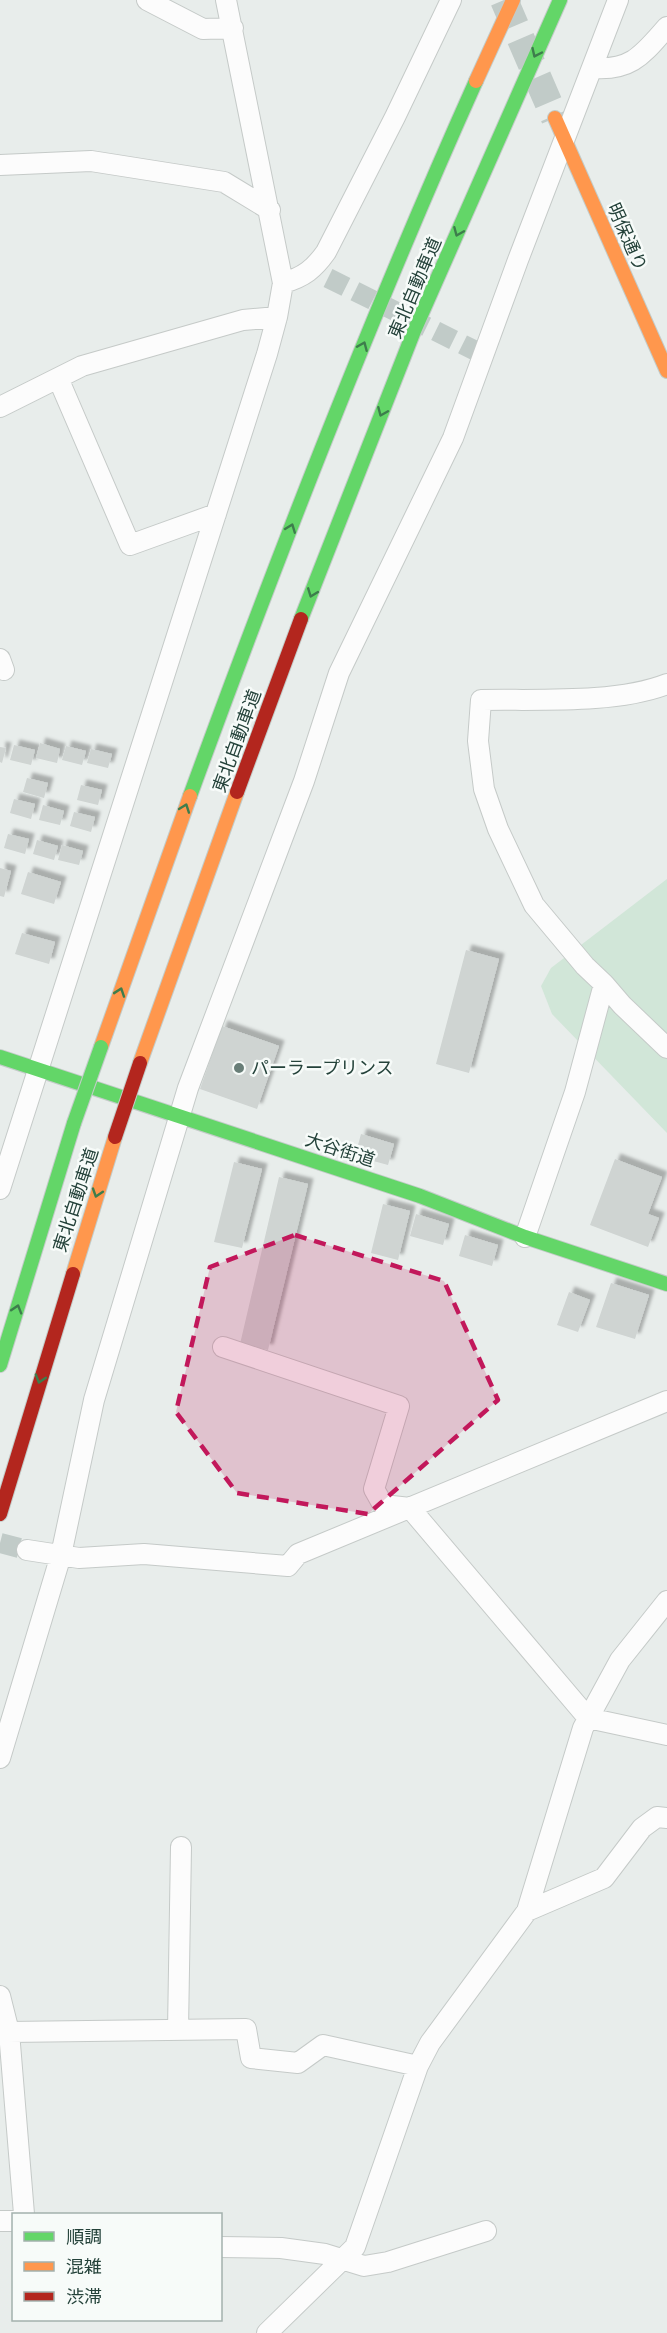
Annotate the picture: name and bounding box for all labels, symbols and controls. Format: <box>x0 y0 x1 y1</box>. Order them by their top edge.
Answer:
one-way arrow <box>531 47 543 58</box>
street label: 明保通り <box>602 200 651 274</box>
one-way arrow <box>453 225 465 236</box>
street label: 東北自動車道 <box>385 234 446 342</box>
one-way arrow <box>356 342 368 353</box>
one-way arrow <box>377 405 389 416</box>
one-way arrow <box>284 523 297 533</box>
one-way arrow <box>307 587 319 598</box>
street label: 東北自動車道 <box>209 687 266 796</box>
one-way arrow <box>178 803 191 814</box>
one-way arrow <box>113 987 126 998</box>
place label: パーラープリンス <box>251 1058 394 1079</box>
marker: パーラープリンス <box>232 1061 246 1075</box>
street label: 大谷街道 <box>302 1129 377 1172</box>
street label: 東北自動車道 <box>50 1146 103 1255</box>
one-way arrow <box>92 1187 104 1198</box>
one-way arrow <box>10 1304 22 1315</box>
one-way arrow <box>34 1373 47 1384</box>
legend <box>12 2213 222 2321</box>
text: 順調 <box>66 2227 102 2248</box>
text: 混雑 <box>66 2257 102 2278</box>
text: 渋滞 <box>66 2287 102 2308</box>

